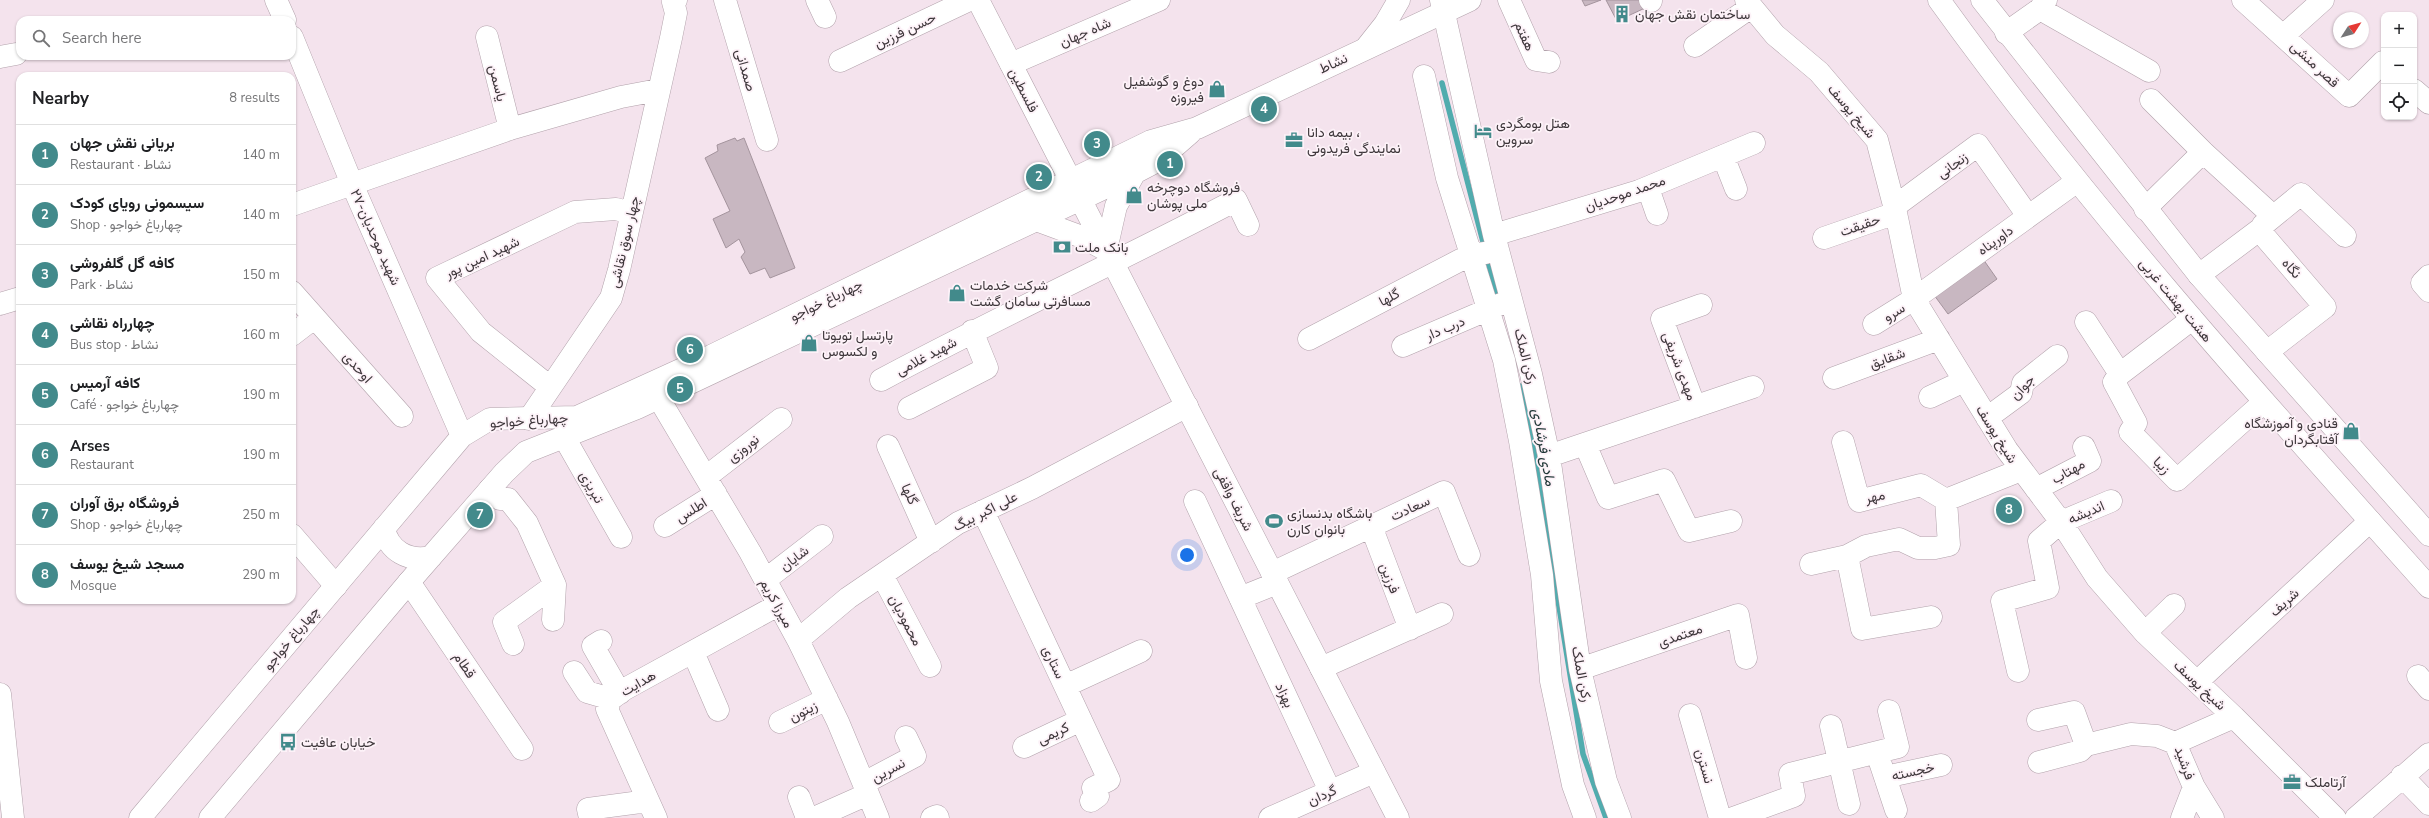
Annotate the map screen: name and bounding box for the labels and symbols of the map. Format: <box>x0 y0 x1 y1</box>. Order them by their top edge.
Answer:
building icon: ساختمان نقش جهان <box>1612 4 1632 24</box>
place label: ساختمان نقش جهان <box>1635 5 1750 24</box>
street label: حسن فرزین <box>871 8 939 53</box>
north arrow <box>2333 12 2369 48</box>
street label: شاه جهان <box>1056 13 1114 52</box>
street label: هفتم <box>1510 18 1540 54</box>
street label: قصر منشی <box>2286 37 2343 92</box>
street label: صمدانی <box>730 47 761 94</box>
street label: نشاط <box>1316 49 1351 78</box>
street label: یاسمن <box>484 63 511 103</box>
street label: فلسطین <box>1004 65 1043 116</box>
place label: دوغ و گوشفیل فیروزه <box>1124 72 1204 107</box>
shop icon: دوغ و گوشفیل فیروزه <box>1207 79 1227 99</box>
street label: شیخ یوسف <box>1823 80 1880 143</box>
pin: 4 <box>1251 94 1277 124</box>
place label: هتل بومگردی سروین <box>1496 114 1570 149</box>
hotel icon: هتل بومگردی سروین <box>1473 121 1493 141</box>
place label: بیمه دانا ، نمایندگی فریدونی <box>1307 123 1401 158</box>
pin: 3 <box>1084 129 1110 159</box>
office icon: بیمه دانا ، نمایندگی فریدونی <box>1284 130 1304 150</box>
street label: زنجانی <box>1933 148 1972 183</box>
pin: 1 <box>1157 149 1183 179</box>
pin: 2 <box>1026 162 1052 192</box>
street label: محمد موحدیان <box>1582 171 1668 216</box>
place label: فروشگاه دوچرخه ملی پوشان <box>1147 178 1240 213</box>
shop icon: فروشگاه دوچرخه ملی پوشان <box>1124 185 1144 205</box>
street label: ۲۷-شهید موحدیان <box>346 186 405 288</box>
street label: چهار سوق نقاشی <box>605 194 644 290</box>
street label: حقیقت <box>1837 210 1883 241</box>
street label: داورپناه <box>1973 221 2017 260</box>
street label: شهید امین پور <box>441 232 523 283</box>
bank icon: بانک ملت <box>1052 237 1072 257</box>
place label: بانک ملت <box>1075 238 1129 257</box>
street label: هشت بهشت غربی <box>2135 254 2217 347</box>
street label: نگاه <box>2277 254 2306 283</box>
street label: چهارباغ خواجو <box>787 275 866 327</box>
place label: شرکت خدمات مسافرتی سامان گشت <box>970 276 1091 311</box>
shop icon: شرکت خدمات مسافرتی سامان گشت <box>947 283 967 303</box>
street label: گلها <box>1375 284 1403 311</box>
street label: سرو <box>1880 298 1909 326</box>
street label: درب دار <box>1422 312 1468 346</box>
place label: پارتسل تویوتا و لکسوس <box>822 326 893 361</box>
street label: رکن الملک <box>1509 326 1542 386</box>
street label: مهدی شریفی <box>1658 329 1701 403</box>
street label: شهید غلامی <box>892 332 960 380</box>
shop icon: پارتسل تویوتا و لکسوس <box>799 333 819 353</box>
pin: 6 <box>677 335 703 365</box>
street label: شقایق <box>1867 343 1908 374</box>
street label: اوحدی <box>338 348 377 387</box>
street label: جوان <box>2006 371 2039 404</box>
pin: 5 <box>667 374 693 404</box>
street label: شیخ یوسف <box>1970 401 2022 468</box>
water label: مادی فرشادی <box>1527 407 1561 488</box>
street label: چهارباغ خواجو <box>489 408 569 434</box>
place label: قنادی و آموزشگاه آفتابگردان <box>2244 414 2340 449</box>
shop icon: قنادی و آموزشگاه آفتابگردان <box>2341 421 2361 441</box>
street label: نوروزی <box>723 430 763 467</box>
street label: زیبا <box>2149 452 2175 478</box>
street label: مهتاب <box>2048 454 2088 489</box>
street label: شریف واقفی <box>1209 464 1258 534</box>
street label: تبریزی <box>575 467 608 507</box>
street label: گلها <box>897 481 923 508</box>
street label: مهر <box>1862 485 1887 508</box>
street label: علی اکبر بیگ <box>950 487 1021 536</box>
street label: سعادت <box>1387 491 1433 526</box>
street label: اطلس <box>672 493 711 528</box>
pin: 8 <box>1996 495 2022 525</box>
street label: اندیشه <box>2065 496 2107 529</box>
pin: 7 <box>467 500 493 530</box>
place label: باشگاه بدنسازی بانوان کارن <box>1287 504 1373 539</box>
sports icon: باشگاه بدنسازی بانوان کارن <box>1264 511 1284 531</box>
street label: شایان <box>776 541 813 576</box>
your location <box>1177 545 1197 565</box>
street label: فرزین <box>1375 560 1404 596</box>
street label: میرزا کریم <box>755 575 798 631</box>
street label: شریف <box>2265 584 2303 621</box>
street label: محمودیان <box>884 591 927 649</box>
street label: چهارباغ خواجو <box>259 602 325 675</box>
street label: معتمدی <box>1655 619 1705 652</box>
street label: ستاری <box>1038 642 1069 682</box>
street label: رکن الملک <box>1567 645 1596 704</box>
street label: قطام <box>449 648 480 682</box>
street label: شیخ یوسف <box>2169 656 2230 715</box>
street label: هدایت <box>617 666 660 701</box>
street label: بهزاد <box>1271 680 1299 711</box>
street label: زیتون <box>786 696 821 727</box>
street label: کریمی <box>1034 718 1072 749</box>
bus stop icon: خیابان عافیت <box>278 732 298 752</box>
place label: خیابان عافیت <box>301 733 375 752</box>
street label: فرشید <box>2170 744 2199 783</box>
street label: نسترن <box>1691 747 1719 786</box>
street label: نسرین <box>868 754 909 787</box>
street label: خجسته <box>1890 758 1936 785</box>
office icon: آرتاملک <box>2282 772 2302 792</box>
place label: آرتاملک <box>2305 773 2347 792</box>
street label: گردان <box>1305 781 1340 810</box>

